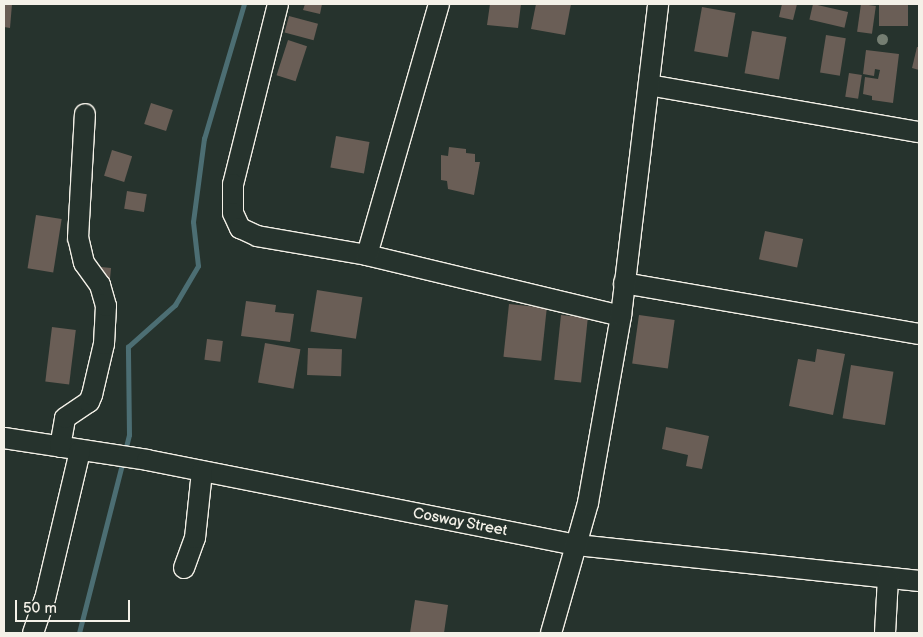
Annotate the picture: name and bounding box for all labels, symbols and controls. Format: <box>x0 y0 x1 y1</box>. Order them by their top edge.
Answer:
street label: Cosway Street <box>411 504 509 540</box>
scale bar <box>18 590 132 622</box>
text: 50 m <box>23 599 57 618</box>

